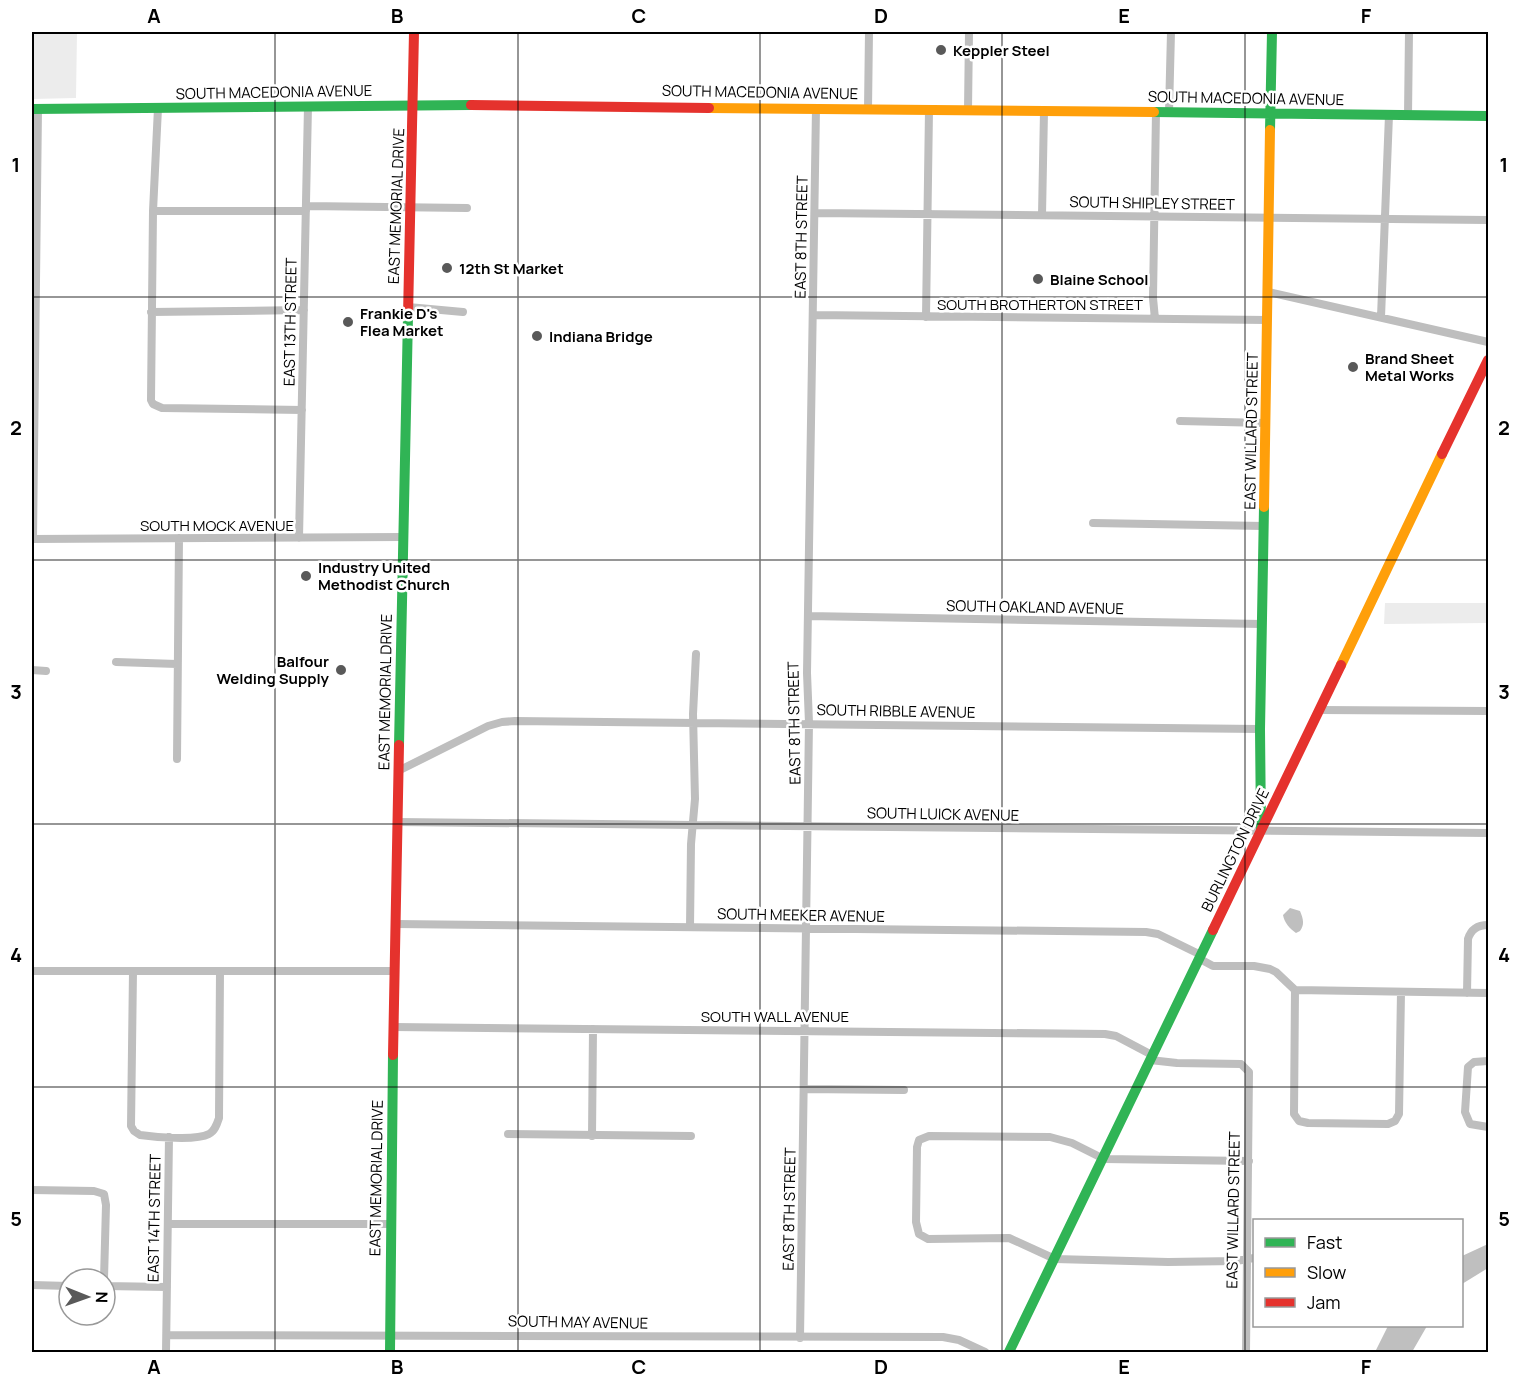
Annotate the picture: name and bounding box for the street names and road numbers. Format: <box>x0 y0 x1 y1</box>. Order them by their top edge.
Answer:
street label: SOUTH MACEDONIA AVENUE <box>176 80 372 104</box>
street label: SOUTH MACEDONIA AVENUE <box>662 80 858 104</box>
street label: SOUTH MACEDONIA AVENUE <box>1148 86 1344 110</box>
street label: EAST MEMORIAL DRIVE <box>383 128 409 284</box>
street label: EAST 8TH STREET <box>789 175 813 299</box>
street label: SOUTH SHIPLEY STREET <box>1069 191 1235 215</box>
street label: EAST 13TH STREET <box>278 257 302 386</box>
street label: SOUTH BROTHERTON STREET <box>937 294 1143 315</box>
street label: EAST WILLARD STREET <box>1239 352 1263 510</box>
street label: SOUTH MOCK AVENUE <box>140 515 294 536</box>
street label: SOUTH OAKLAND AVENUE <box>946 595 1124 619</box>
street label: EAST MEMORIAL DRIVE <box>373 614 397 770</box>
street label: EAST 8TH STREET <box>782 661 806 785</box>
street label: SOUTH RIBBLE AVENUE <box>816 699 976 723</box>
street label: BURLINGTON DRIVE <box>1196 785 1274 915</box>
street label: SOUTH LUICK AVENUE <box>867 802 1019 826</box>
street label: SOUTH MEEKER AVENUE <box>717 903 885 927</box>
street label: SOUTH WALL AVENUE <box>701 1006 849 1027</box>
street label: EAST MEMORIAL DRIVE <box>364 1100 388 1256</box>
street label: EAST WILLARD STREET <box>1221 1131 1245 1289</box>
street label: EAST 8TH STREET <box>777 1147 801 1271</box>
street label: EAST 14TH STREET <box>142 1154 166 1282</box>
street label: SOUTH MAY AVENUE <box>508 1310 648 1334</box>

